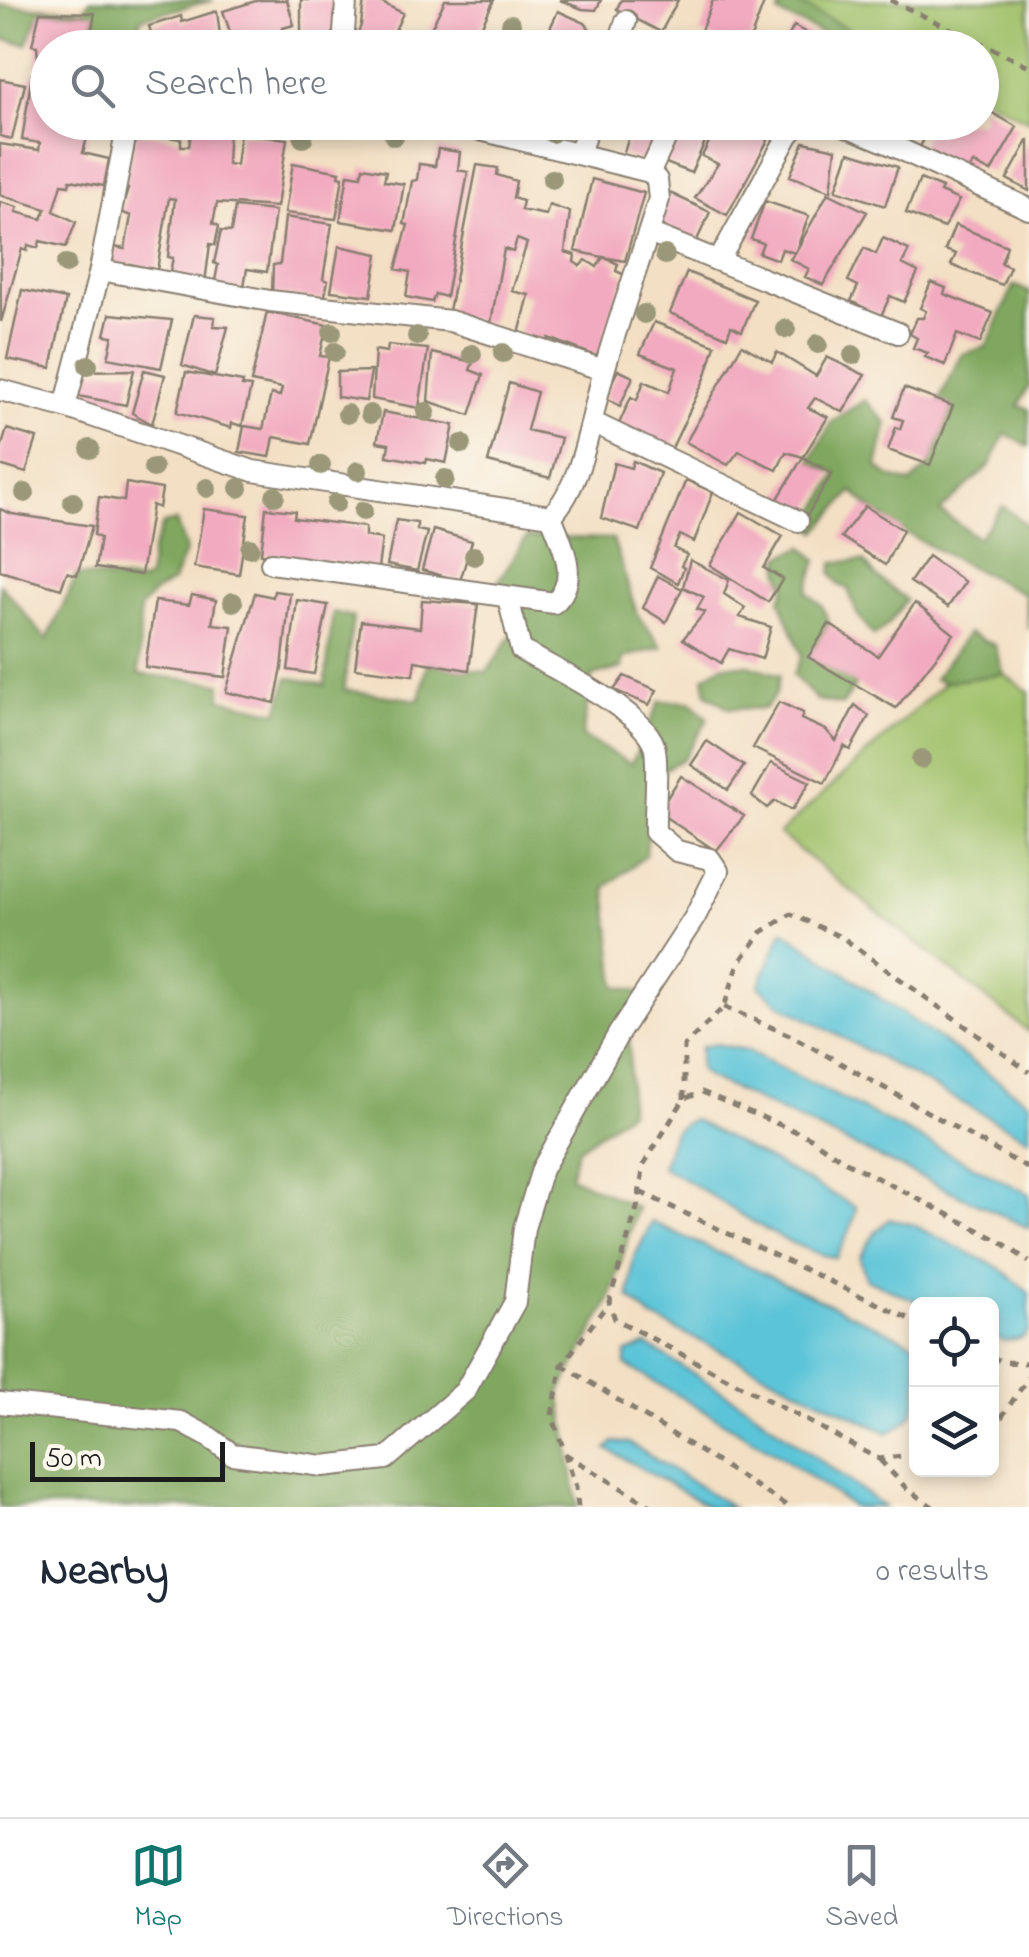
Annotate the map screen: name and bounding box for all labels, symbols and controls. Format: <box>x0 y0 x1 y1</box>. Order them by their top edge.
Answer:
search box <box>30 30 999 140</box>
text: Search here <box>145 57 327 113</box>
icon: search <box>65 58 120 113</box>
map controls <box>909 1297 999 1477</box>
button: locate <box>909 1297 999 1387</box>
button: layers <box>909 1387 999 1477</box>
scale bar <box>30 1437 225 1482</box>
text: 50 m <box>45 1439 102 1480</box>
text: Nearby <box>40 1542 168 1603</box>
text: 0 results <box>876 1549 989 1596</box>
tab: Map <box>131 1838 186 1939</box>
tab: Directions <box>447 1838 564 1939</box>
tab: Saved <box>825 1838 898 1939</box>

